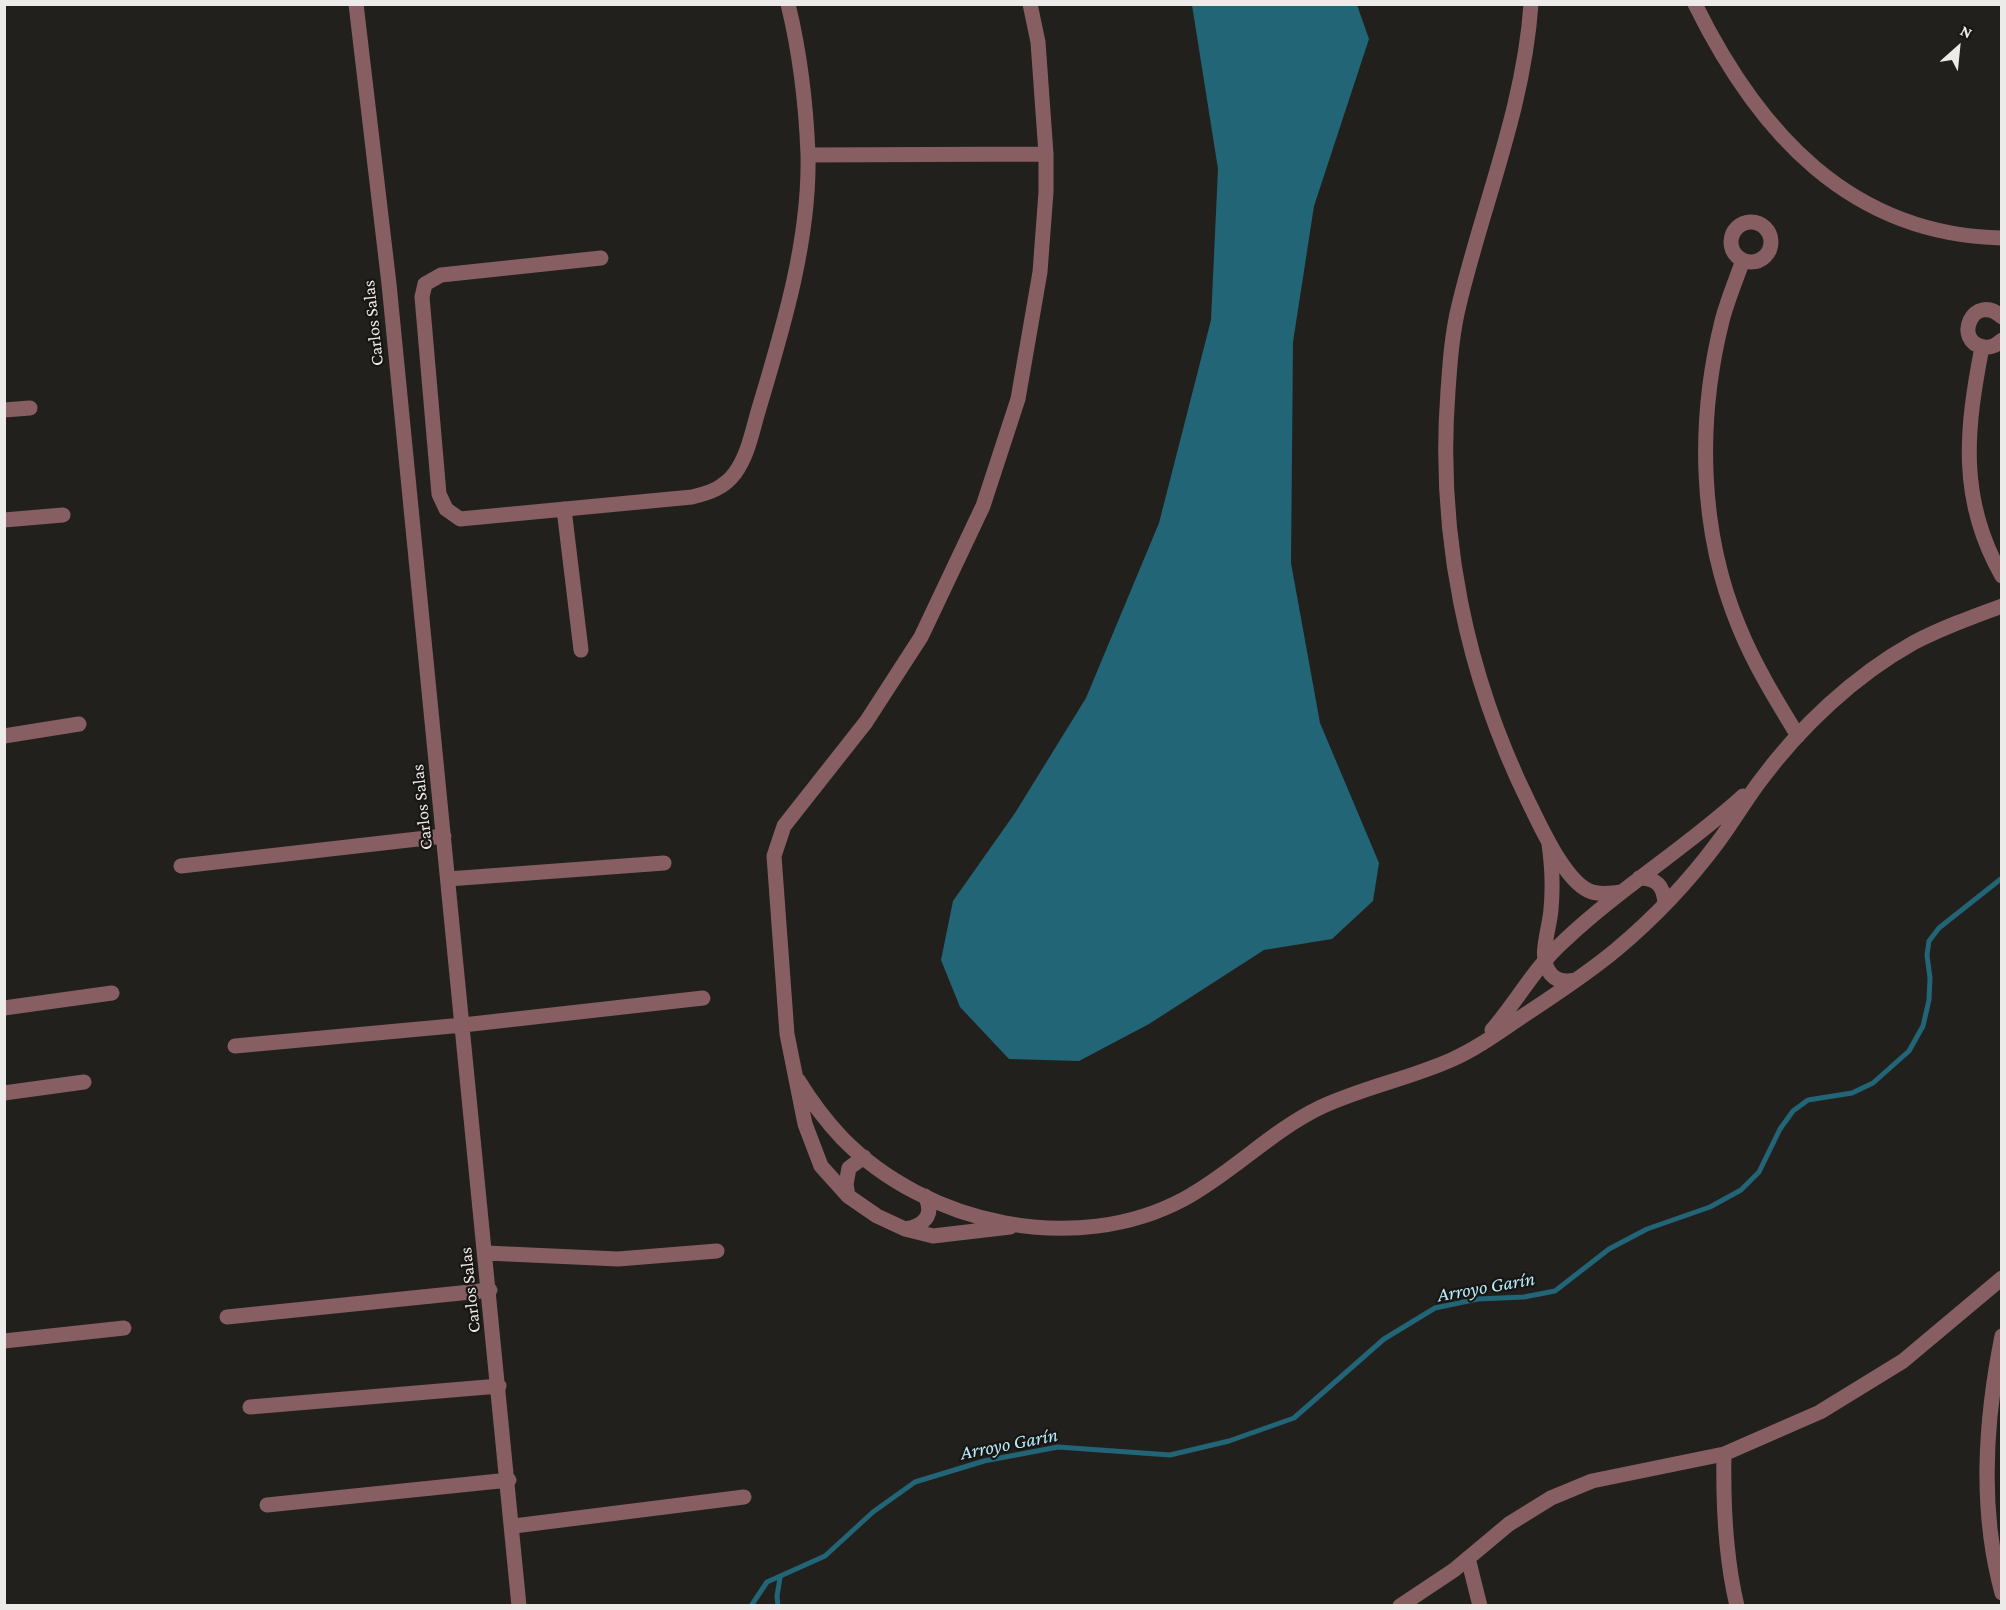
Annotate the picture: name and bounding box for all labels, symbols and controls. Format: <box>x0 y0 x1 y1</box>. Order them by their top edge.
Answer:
north arrow <box>1928 18 1988 78</box>
text: N <box>1958 21 1975 42</box>
street label: Carlos Salas <box>358 279 388 367</box>
street label: Carlos Salas <box>407 763 437 851</box>
street label: Carlos Salas <box>455 1246 485 1334</box>
water label: Arroyo Garín <box>1435 1267 1537 1307</box>
water label: Arroyo Garín <box>958 1423 1060 1465</box>

